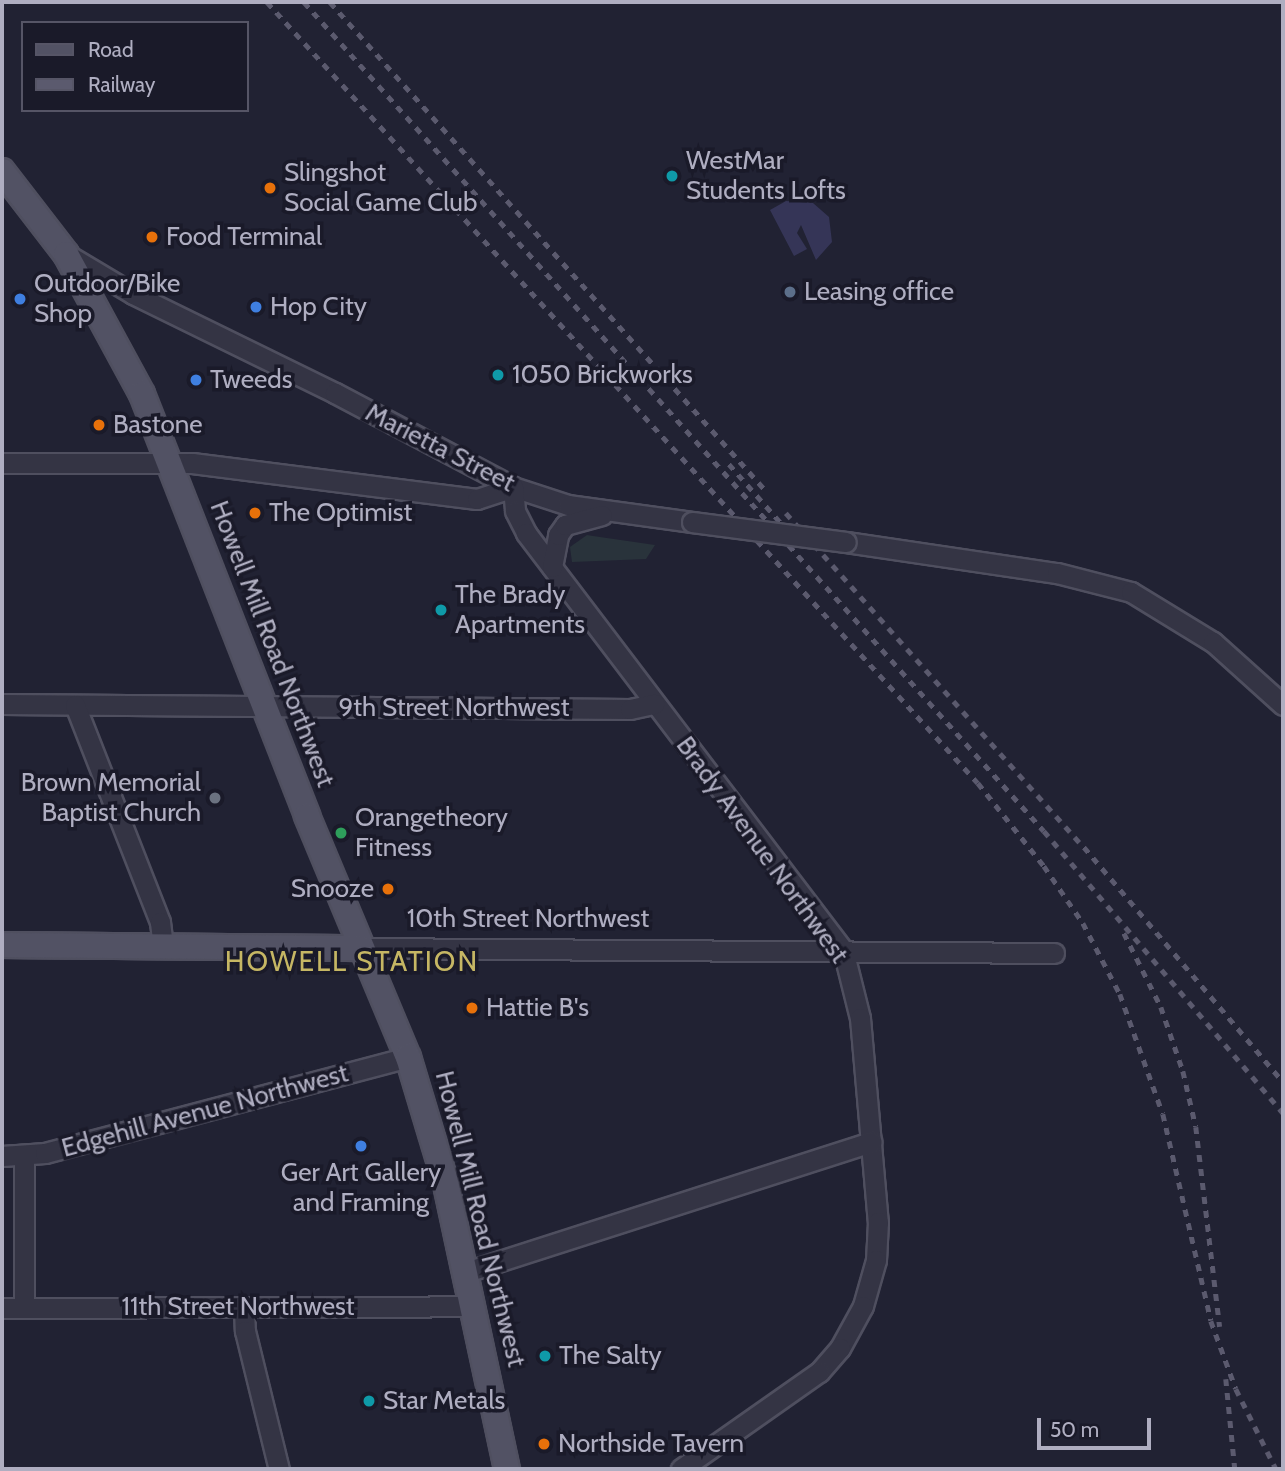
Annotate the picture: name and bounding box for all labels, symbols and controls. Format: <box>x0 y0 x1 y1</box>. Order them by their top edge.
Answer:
legend <box>21 21 248 112</box>
text: Road <box>88 37 134 62</box>
text: Railway <box>88 72 155 97</box>
place label: WestMar Students Lofts <box>686 145 846 206</box>
place label: Slingshot Social Game Club <box>284 157 477 218</box>
marker: WestMar Students Lofts <box>664 168 680 184</box>
marker: Slingshot Social Game Club <box>262 180 278 196</box>
place label: Food Terminal <box>166 221 322 253</box>
marker: Food Terminal <box>144 229 160 245</box>
place label: Outdoor/Bike Shop <box>34 268 180 330</box>
place label: Leasing office <box>804 276 954 308</box>
marker: Leasing office <box>782 284 798 300</box>
marker: Outdoor/Bike Shop <box>12 291 28 307</box>
place label: Hop City <box>270 291 367 323</box>
marker: Hop City <box>248 299 264 315</box>
place label: 1050 Brickworks <box>512 359 693 391</box>
place label: Tweeds <box>210 364 292 396</box>
marker: 1050 Brickworks <box>490 367 506 383</box>
marker: Tweeds <box>188 372 204 388</box>
street label: Marietta Street <box>360 397 520 499</box>
place label: Bastone <box>113 409 203 441</box>
marker: Bastone <box>91 417 107 433</box>
street label: Howell Mill Road Northwest <box>203 497 341 791</box>
place label: The Optimist <box>269 497 412 529</box>
marker: The Optimist <box>247 505 263 521</box>
place label: The Brady Apartments <box>455 579 585 640</box>
marker: The Brady Apartments <box>433 602 449 618</box>
street label: 9th Street Northwest <box>339 692 569 724</box>
street label: Brady Avenue Northwest <box>669 731 855 969</box>
place label: Brown Memorial Baptist Church <box>21 767 201 828</box>
marker: Brown Memorial Baptist Church <box>207 790 223 806</box>
place label: Orangetheory Fitness <box>355 802 508 864</box>
marker: Orangetheory Fitness <box>333 825 349 841</box>
place label: Snooze <box>291 873 374 905</box>
marker: Snooze <box>380 881 396 897</box>
street label: 10th Street Northwest <box>407 903 649 935</box>
district label: HOWELL STATION <box>227 944 477 978</box>
place label: Hattie B's <box>486 992 589 1024</box>
marker: Hattie B's <box>464 1000 480 1016</box>
street label: Edgehill Avenue Northwest <box>58 1058 352 1164</box>
street label: Howell Mill Road Northwest <box>428 1068 532 1370</box>
marker: Ger Art Gallery and Framing <box>353 1138 369 1154</box>
place label: Ger Art Gallery and Framing <box>281 1157 441 1218</box>
street label: 11th Street Northwest <box>122 1291 354 1323</box>
place label: The Salty <box>559 1340 662 1372</box>
marker: The Salty <box>537 1348 553 1364</box>
place label: Star Metals <box>383 1385 505 1417</box>
marker: Star Metals <box>361 1393 377 1409</box>
scale bar <box>1040 1404 1154 1448</box>
text: 50 m <box>1050 1417 1099 1442</box>
place label: Northside Tavern <box>558 1428 744 1460</box>
marker: Northside Tavern <box>536 1436 552 1452</box>

